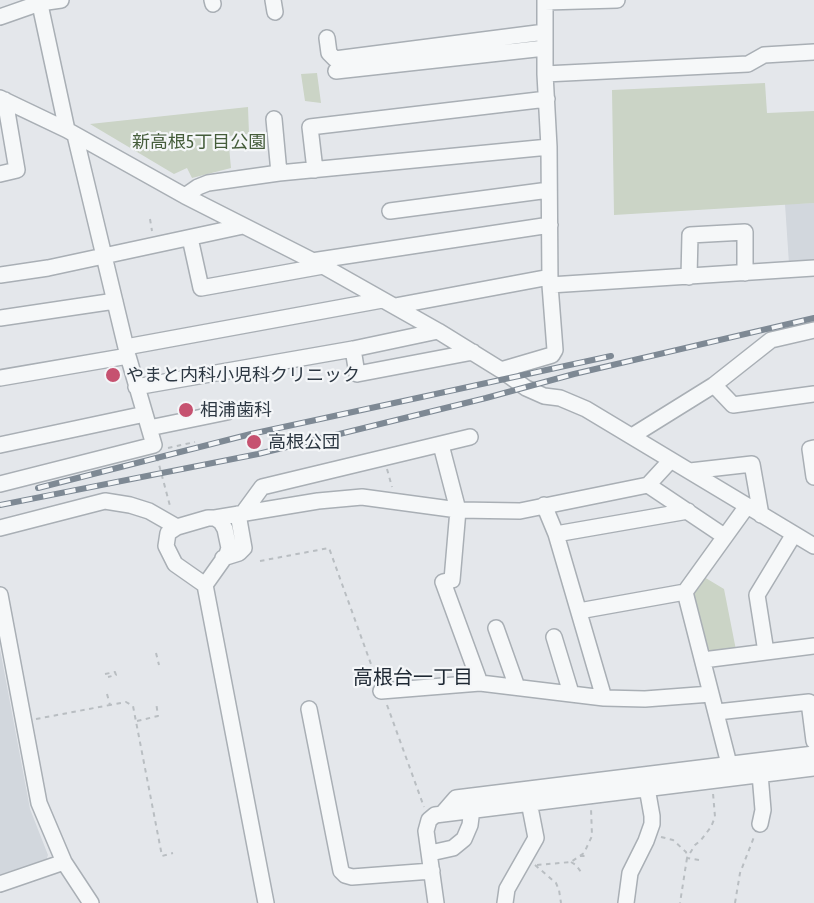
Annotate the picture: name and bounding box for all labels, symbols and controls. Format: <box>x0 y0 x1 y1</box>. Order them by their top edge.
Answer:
park label: 新高根5丁目公園 <box>132 131 266 153</box>
place label: やまと内科小児科クリニック <box>126 364 360 386</box>
marker: やまと内科小児科クリニック <box>104 366 122 384</box>
place label: 相浦歯科 <box>200 399 272 421</box>
marker: 相浦歯科 <box>177 401 195 419</box>
place label: 高根公団 <box>268 431 340 453</box>
marker: 高根公団 <box>245 433 263 451</box>
district label: 高根台一丁目 <box>353 666 473 690</box>

